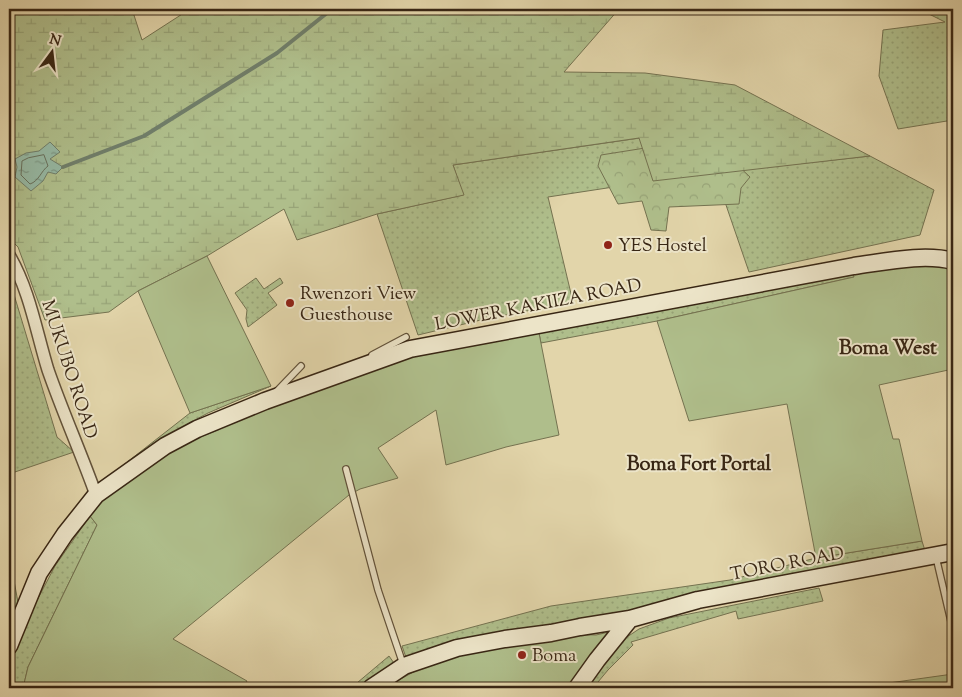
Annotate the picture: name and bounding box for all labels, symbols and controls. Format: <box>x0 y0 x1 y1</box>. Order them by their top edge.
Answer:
north arrow <box>28 28 78 78</box>
text: N <box>47 30 63 52</box>
place label: YES Hostel <box>618 234 707 260</box>
marker: YES Hostel <box>602 239 614 251</box>
street label: LOWER KAKIIZA ROAD <box>433 273 644 339</box>
place label: Rwenzori View Guesthouse <box>300 282 417 329</box>
street label: MUKUBO ROAD <box>33 297 103 443</box>
marker: Rwenzori View Guesthouse <box>284 297 296 309</box>
district label: Boma West <box>839 335 937 364</box>
district label: Boma Fort Portal <box>627 451 772 480</box>
street label: TORO ROAD <box>728 541 846 589</box>
place label: Boma <box>532 644 576 670</box>
marker: Boma <box>516 649 528 661</box>

